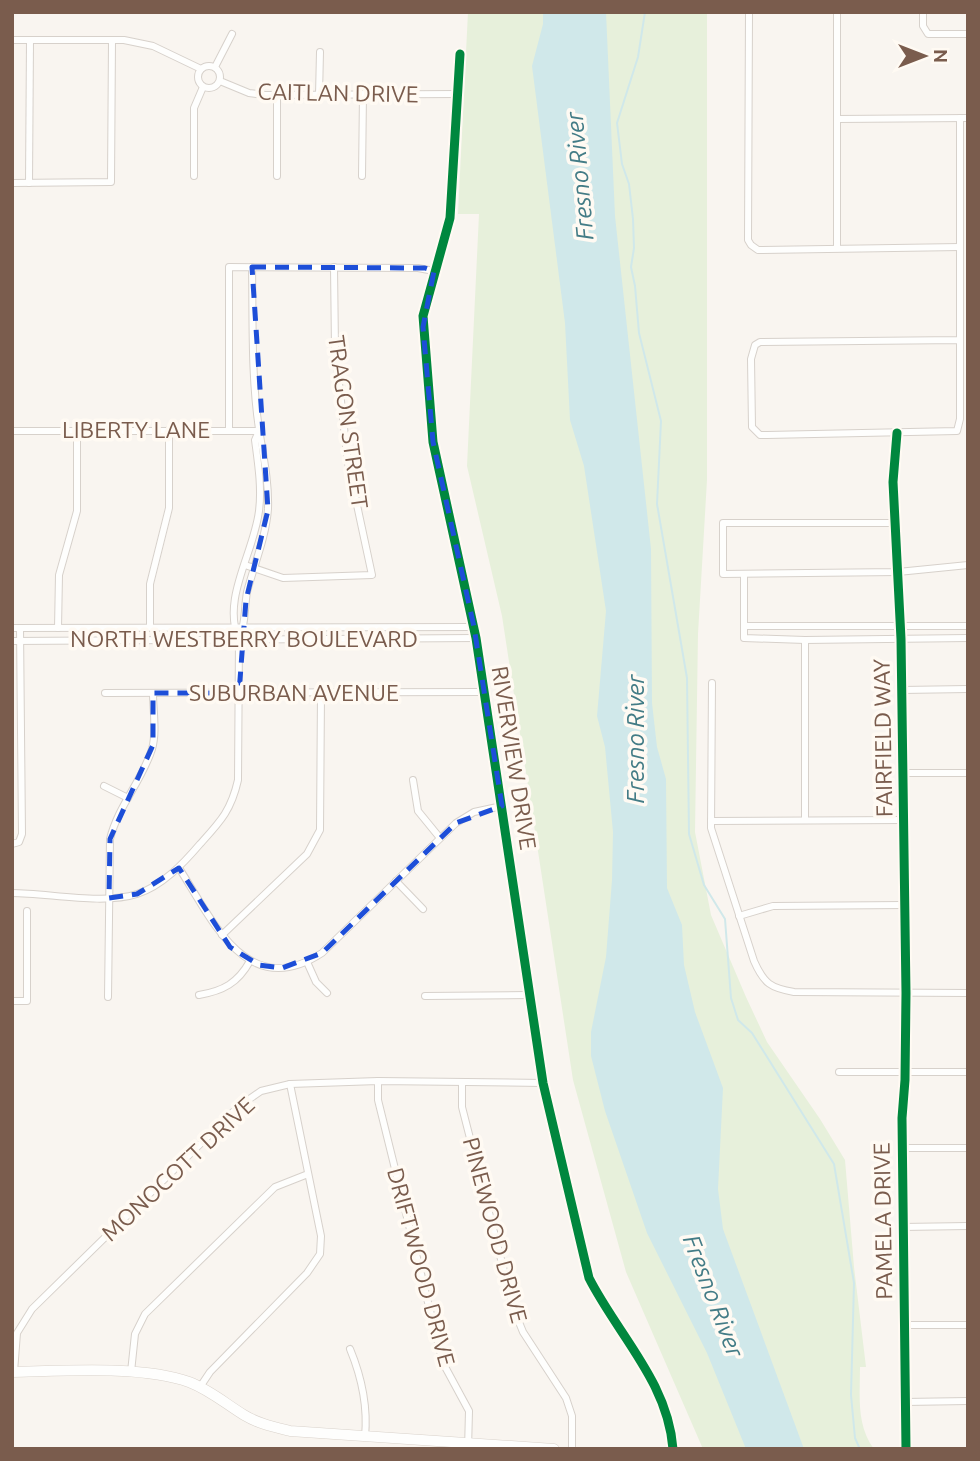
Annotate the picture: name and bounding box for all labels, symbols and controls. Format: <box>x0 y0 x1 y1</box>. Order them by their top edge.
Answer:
north arrow <box>889 21 959 91</box>
text: N <box>930 49 952 63</box>
street label: CAITLAN DRIVE <box>257 79 419 106</box>
water label: Fresno River <box>560 110 599 241</box>
street label: TRAGON STREET <box>324 334 373 511</box>
street label: LIBERTY LANE <box>62 417 210 442</box>
street label: NORTH WESTBERRY BOULEVARD <box>70 626 418 651</box>
street label: FAIRFIELD WAY <box>869 658 896 817</box>
street label: RIVERVIEW DRIVE <box>488 664 541 852</box>
water label: Fresno River <box>622 674 649 804</box>
street label: SUBURBAN AVENUE <box>189 680 399 705</box>
street label: MONOCOTT DRIVE <box>96 1092 259 1246</box>
street label: PINEWOOD DRIVE <box>459 1134 532 1326</box>
street label: PAMELA DRIVE <box>869 1142 896 1300</box>
street label: DRIFTWOOD DRIVE <box>383 1165 460 1369</box>
water label: Fresno River <box>678 1231 749 1362</box>

